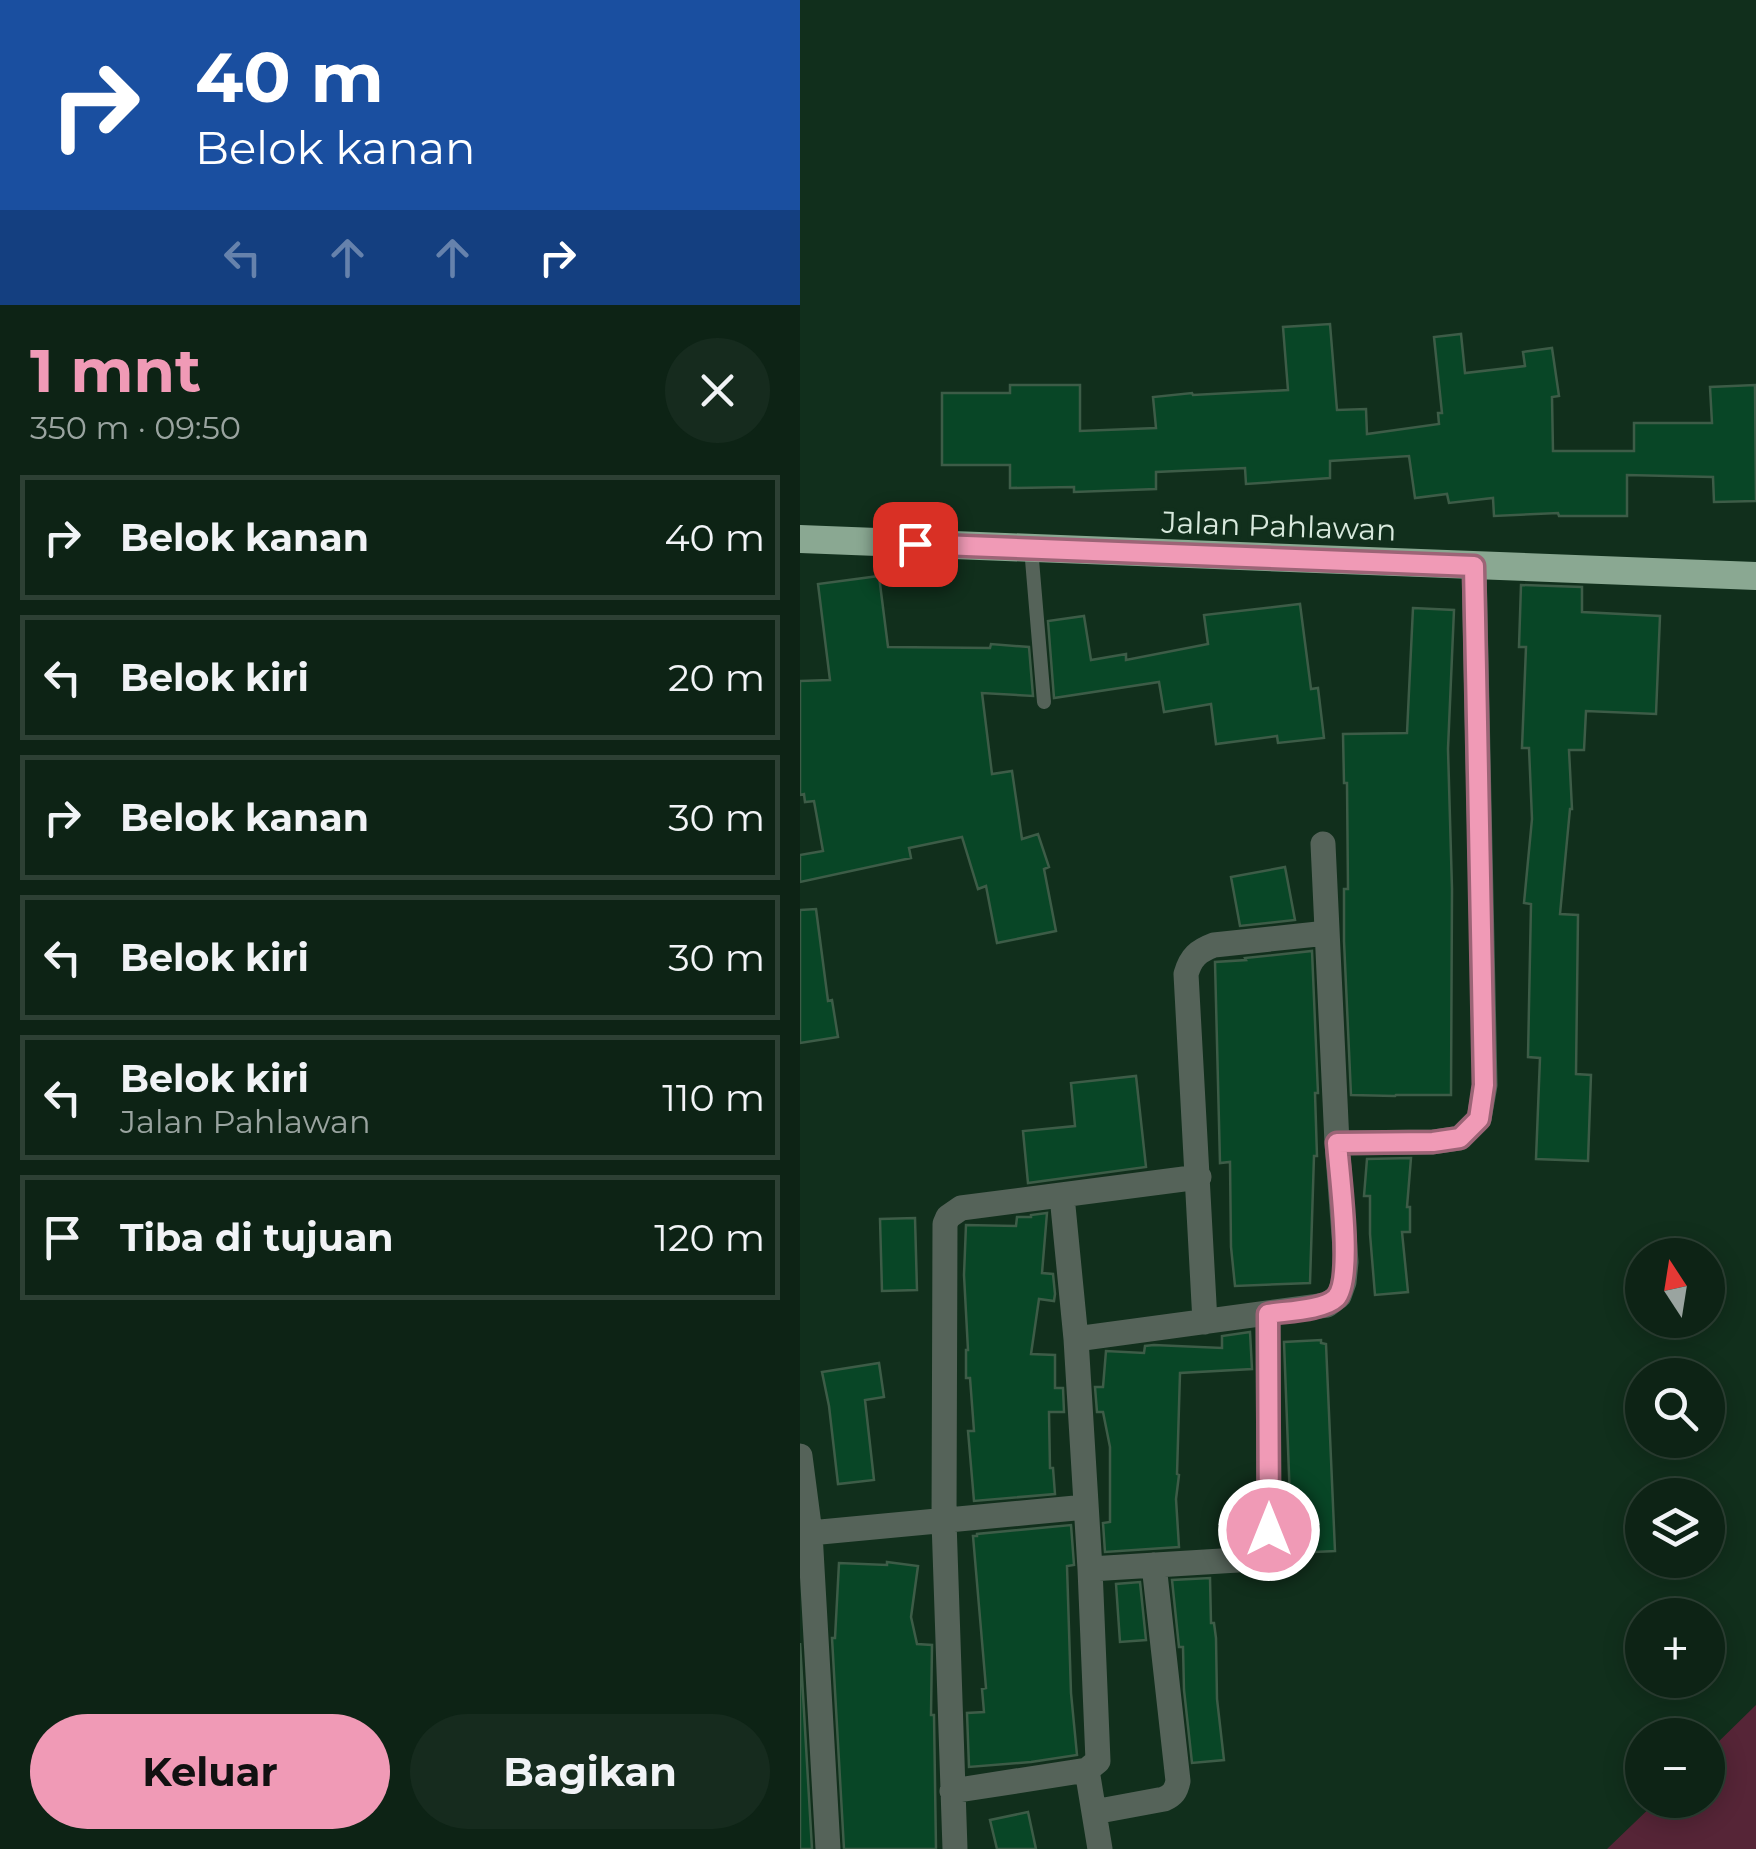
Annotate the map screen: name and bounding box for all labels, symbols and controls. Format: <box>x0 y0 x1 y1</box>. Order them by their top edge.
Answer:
text: 40 m <box>195 34 384 120</box>
icon: right <box>30 40 160 170</box>
text: Belok kanan <box>195 120 476 175</box>
icon: left <box>215 230 270 285</box>
icon: ahead <box>320 230 375 285</box>
icon: ahead <box>425 230 480 285</box>
icon: right <box>530 230 585 285</box>
text: 1 mnt <box>30 334 201 407</box>
button: close <box>665 338 770 443</box>
text: 350 m · 09:50 <box>30 408 241 447</box>
pin <box>873 502 958 587</box>
street label: Jalan Pahlawan <box>1160 503 1397 549</box>
icon: right <box>35 510 90 565</box>
text: Belok kanan <box>120 514 369 561</box>
text: 40 m <box>664 514 765 561</box>
icon: arrive <box>888 517 943 572</box>
icon: left <box>35 650 90 705</box>
text: Belok kiri <box>120 654 309 701</box>
text: 20 m <box>668 654 765 701</box>
icon: right <box>35 790 90 845</box>
text: Belok kanan <box>120 794 369 841</box>
text: 30 m <box>668 794 765 841</box>
icon: left <box>35 930 90 985</box>
text: Belok kiri <box>120 934 309 981</box>
text: 30 m <box>668 934 765 981</box>
text: Belok kiri <box>120 1055 309 1102</box>
icon: left <box>35 1070 90 1125</box>
text: 110 m <box>662 1074 765 1121</box>
text: Jalan Pahlawan <box>120 1102 371 1141</box>
icon: arrive <box>35 1210 90 1265</box>
text: Tiba di tujuan <box>120 1214 394 1261</box>
text: 120 m <box>654 1214 765 1261</box>
north arrow <box>1625 1238 1725 1338</box>
map controls <box>1625 1238 1725 1818</box>
button: search <box>1625 1358 1725 1458</box>
position arrow <box>1217 1478 1321 1582</box>
button: layers <box>1625 1478 1725 1578</box>
button: + <box>1625 1598 1725 1698</box>
button: Keluar <box>30 1714 390 1829</box>
button: Bagikan <box>410 1714 770 1829</box>
button: − <box>1625 1718 1725 1818</box>

